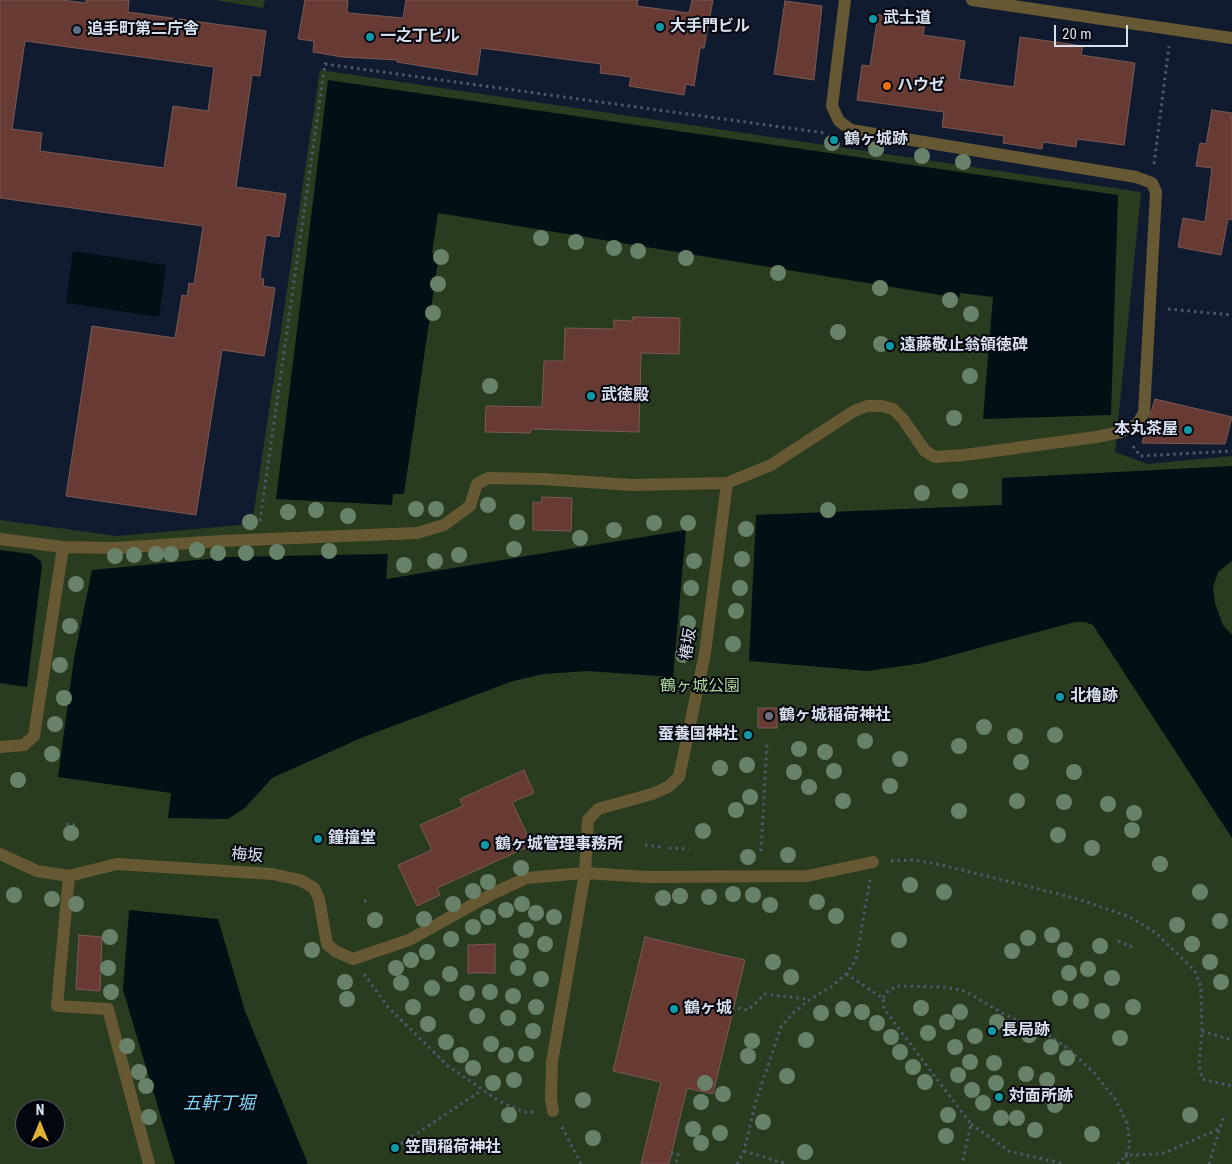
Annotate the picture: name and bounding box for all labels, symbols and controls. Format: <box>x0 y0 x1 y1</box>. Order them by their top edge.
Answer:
place label: 武士道 <box>883 9 931 29</box>
marker: 武士道 <box>867 13 879 25</box>
scale bar <box>1057 15 1131 47</box>
place label: 大手門ビル <box>670 17 750 37</box>
place label: 追手町第二庁舎 <box>87 20 199 40</box>
marker: 大手門ビル <box>654 21 666 33</box>
marker: 追手町第二庁舎 <box>71 24 83 36</box>
text: 20 m <box>1062 25 1092 43</box>
place label: 一之丁ビル <box>380 27 460 47</box>
marker: 一之丁ビル <box>364 31 376 43</box>
place label: ハウゼ <box>897 76 945 96</box>
marker: ハウゼ <box>881 80 893 92</box>
place label: 鶴ヶ城跡 <box>844 130 908 150</box>
marker: 鶴ヶ城跡 <box>828 134 840 146</box>
place label: 遠藤敬止翁領徳碑 <box>900 336 1028 356</box>
marker: 遠藤敬止翁領徳碑 <box>884 340 896 352</box>
place label: 武徳殿 <box>601 386 649 406</box>
marker: 武徳殿 <box>585 390 597 402</box>
place label: 本丸茶屋 <box>1114 420 1178 440</box>
marker: 本丸茶屋 <box>1182 424 1194 436</box>
street label: 椿坂 <box>677 627 701 661</box>
park label: 鶴ヶ城公園 <box>660 677 740 697</box>
place label: 北櫓跡 <box>1070 687 1118 707</box>
marker: 北櫓跡 <box>1054 691 1066 703</box>
place label: 鶴ヶ城稲荷神社 <box>779 706 891 726</box>
marker: 鶴ヶ城稲荷神社 <box>763 710 775 722</box>
place label: 蚕養国神社 <box>658 725 738 745</box>
marker: 蚕養国神社 <box>742 729 754 741</box>
place label: 鐘撞堂 <box>328 829 376 849</box>
marker: 鐘撞堂 <box>312 833 324 845</box>
place label: 鶴ヶ城管理事務所 <box>495 835 623 855</box>
marker: 鶴ヶ城管理事務所 <box>479 839 491 851</box>
street label: 梅坂 <box>230 845 264 867</box>
place label: 鶴ヶ城 <box>684 999 732 1019</box>
marker: 鶴ヶ城 <box>668 1003 680 1015</box>
place label: 長局跡 <box>1002 1021 1050 1041</box>
marker: 長局跡 <box>986 1025 998 1037</box>
place label: 対面所跡 <box>1009 1087 1073 1107</box>
marker: 対面所跡 <box>993 1091 1005 1103</box>
water label: 五軒丁堀 <box>183 1093 255 1115</box>
north arrow <box>15 1099 65 1149</box>
text: N <box>36 1102 44 1118</box>
place label: 笠間稲荷神社 <box>405 1138 501 1158</box>
marker: 笠間稲荷神社 <box>389 1142 401 1154</box>

